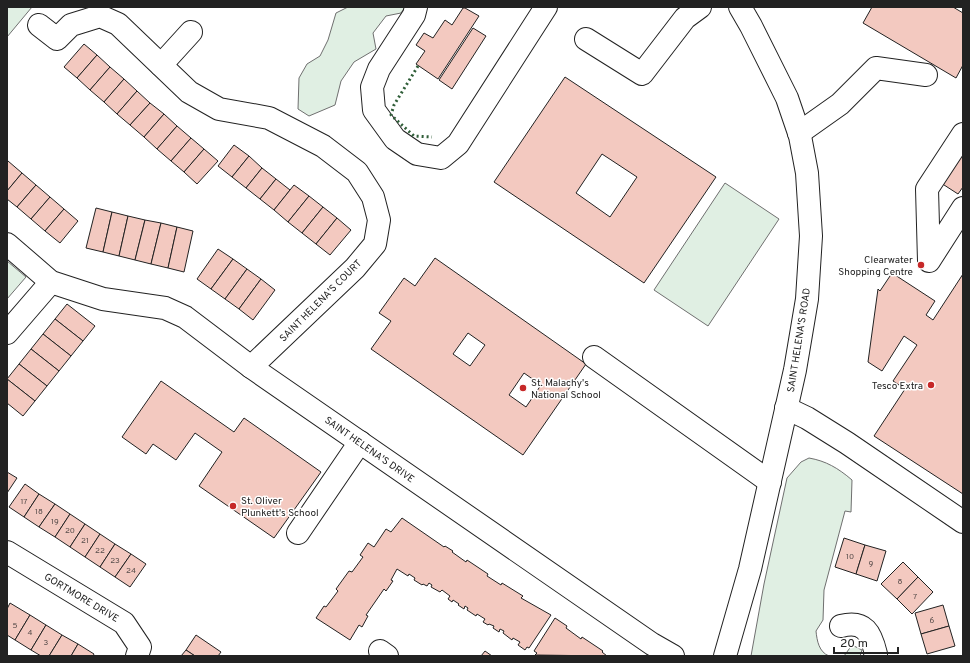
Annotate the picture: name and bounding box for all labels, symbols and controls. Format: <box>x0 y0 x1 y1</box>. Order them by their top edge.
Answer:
place label: Clearwater Shopping Centre <box>838 254 913 279</box>
street label: SAINT HELENA'S COURT <box>277 257 365 345</box>
marker: Clearwater Shopping Centre <box>916 260 926 270</box>
street label: SAINT HELENA'S ROAD <box>785 287 814 393</box>
place label: St. Malachy's National School <box>531 377 601 402</box>
place label: Tesco Extra <box>872 380 923 393</box>
marker: Tesco Extra <box>926 380 936 390</box>
marker: St. Malachy's National School <box>518 383 528 393</box>
street label: SAINT HELENA'S DRIVE <box>322 414 417 486</box>
place label: St. Oliver Plunkett's School <box>241 495 319 520</box>
house number: 17 <box>20 497 28 507</box>
marker: St. Oliver Plunkett's School <box>228 501 238 511</box>
house number: 18 <box>35 507 43 517</box>
house number: 19 <box>51 517 59 527</box>
house number: 20 <box>65 526 75 536</box>
house number: 21 <box>81 536 89 546</box>
house number: 22 <box>95 546 105 556</box>
house number: 10 <box>846 552 854 562</box>
house number: 23 <box>110 556 120 566</box>
house number: 9 <box>869 559 874 569</box>
house number: 24 <box>126 566 136 576</box>
street label: GORTMORE DRIVE <box>41 571 121 626</box>
house number: 8 <box>898 577 903 587</box>
house number: 7 <box>913 592 917 602</box>
house number: 6 <box>930 616 935 626</box>
house number: 5 <box>13 621 18 631</box>
house number: 4 <box>28 628 33 638</box>
scale bar <box>834 629 898 655</box>
text: 20 m <box>840 636 868 652</box>
house number: 3 <box>44 638 49 648</box>

